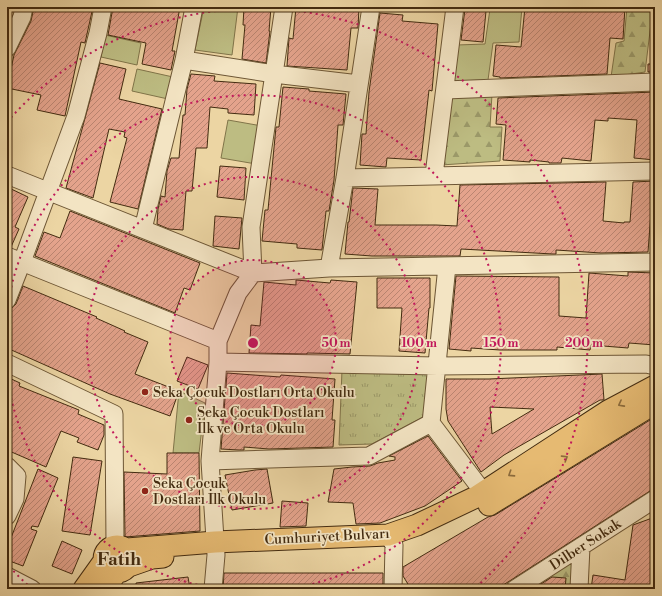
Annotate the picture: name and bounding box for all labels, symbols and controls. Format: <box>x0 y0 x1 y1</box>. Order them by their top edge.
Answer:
centre of rings <box>246 336 260 350</box>
text: 50 m <box>321 336 351 351</box>
text: 100 m <box>401 336 437 351</box>
text: 150 m <box>484 336 518 351</box>
text: 200 m <box>565 336 603 351</box>
place label: Seka Çocuk Dostları Orta Okulu <box>153 384 355 402</box>
marker: Seka Çocuk Dostları Orta Okulu <box>140 387 150 397</box>
one-way arrow <box>618 399 625 407</box>
place label: Seka Çocuk Dostları İlk ve Orta Okulu <box>197 404 325 438</box>
marker: Seka Çocuk Dostları İlk ve Orta Okulu <box>184 415 194 425</box>
one-way arrow <box>561 456 568 463</box>
one-way arrow <box>508 469 515 477</box>
place label: Seka Çocuk Dostları İlk Okulu <box>153 475 266 509</box>
marker: Seka Çocuk Dostları İlk Okulu <box>140 486 150 496</box>
street label: Dilber Sokak <box>546 515 625 575</box>
street label: Cumhuriyet Bulvarı <box>264 525 390 549</box>
district label: Fatih <box>97 548 141 571</box>

